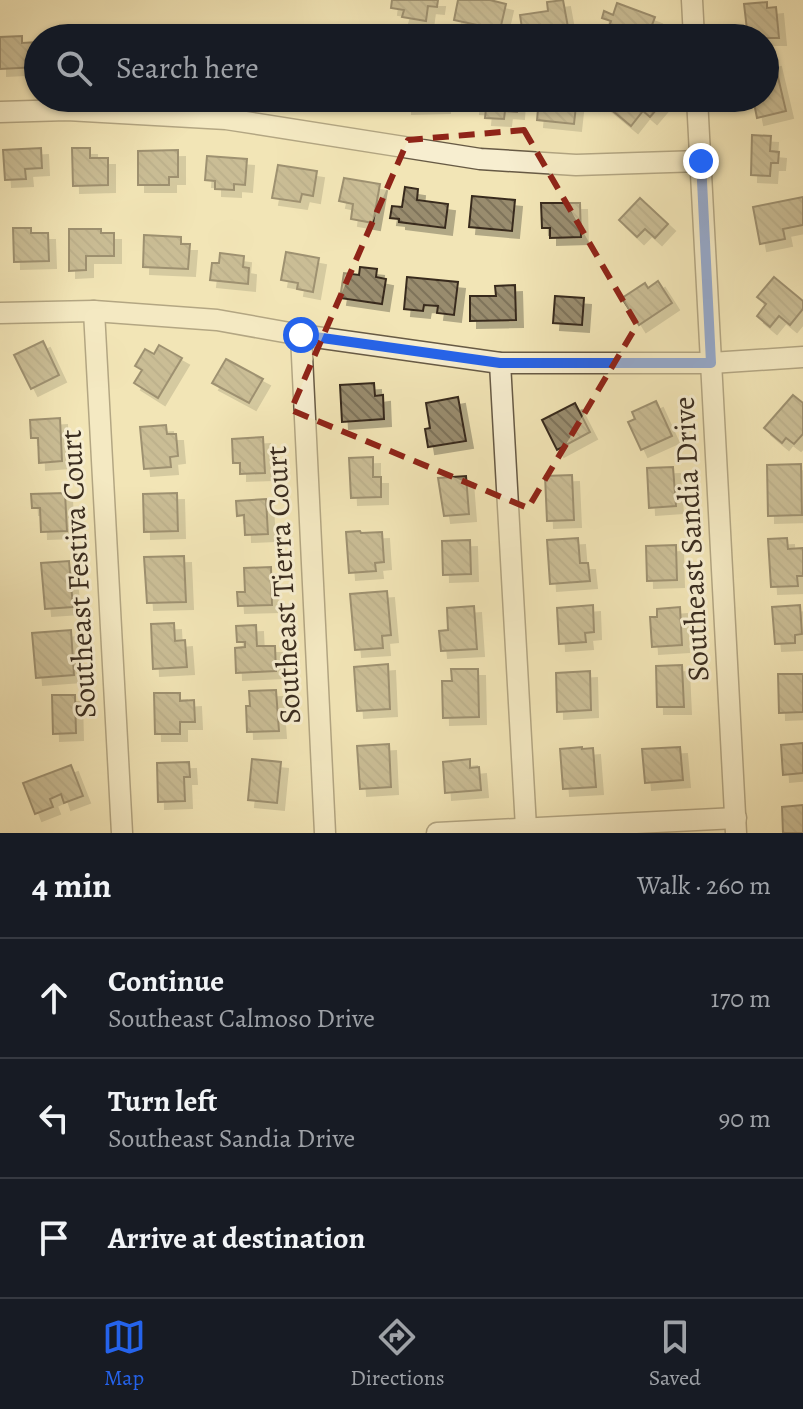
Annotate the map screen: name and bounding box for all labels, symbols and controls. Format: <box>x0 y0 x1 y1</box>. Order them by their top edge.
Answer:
search box <box>24 24 779 112</box>
icon: search <box>52 46 96 90</box>
text: Search here <box>116 48 259 88</box>
route end <box>683 143 719 179</box>
route start <box>283 317 319 353</box>
street label: Southeast Sandia Drive <box>664 396 718 682</box>
street label: Southeast Festiva Court <box>50 429 106 719</box>
street label: Southeast Tierra Court <box>256 445 310 725</box>
text: 4 min <box>32 862 111 909</box>
text: Walk · 260 m <box>637 868 771 903</box>
text: Continue <box>108 961 224 1001</box>
icon: ahead <box>32 976 76 1020</box>
text: 170 m <box>711 981 771 1016</box>
text: Southeast Calmoso Drive <box>108 1001 375 1036</box>
text: Turn left <box>108 1081 217 1121</box>
icon: left <box>32 1096 76 1140</box>
text: 90 m <box>719 1101 771 1136</box>
text: Southeast Sandia Drive <box>108 1121 355 1156</box>
icon: arrive <box>32 1216 76 1260</box>
text: Arrive at destination <box>108 1218 365 1258</box>
tab: Map <box>102 1315 146 1393</box>
tab: Directions <box>350 1315 445 1393</box>
tab: Saved <box>649 1315 701 1393</box>

